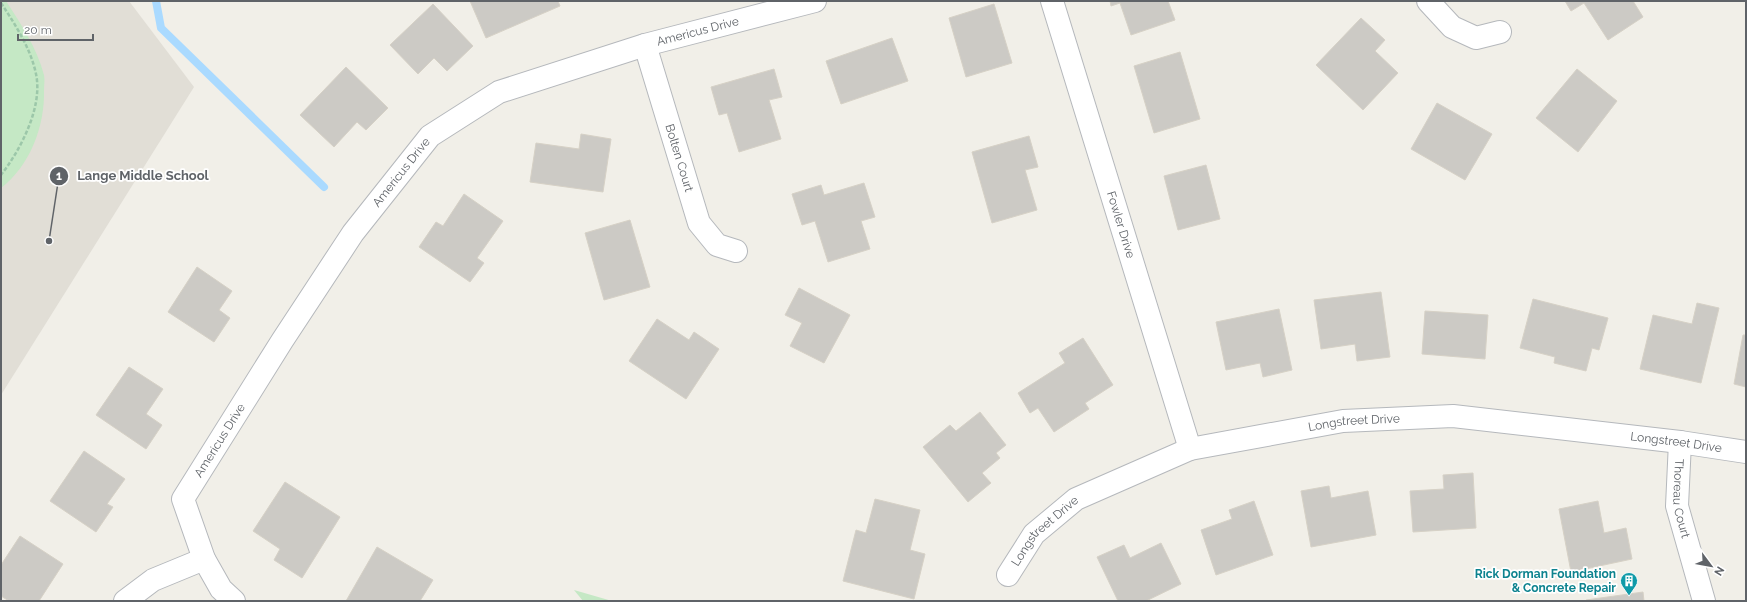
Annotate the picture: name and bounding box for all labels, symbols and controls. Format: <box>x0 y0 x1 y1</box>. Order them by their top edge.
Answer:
street label: Americus Drive <box>655 14 740 49</box>
scale bar <box>18 16 93 42</box>
text: 20 m <box>24 23 52 37</box>
street label: Bolten Court <box>662 122 696 194</box>
street label: Americus Drive <box>370 135 433 210</box>
callout: Lange Middle School <box>49 163 217 188</box>
text: Lange Middle School <box>77 168 210 183</box>
text: 1 <box>56 169 62 183</box>
street label: Fowler Drive <box>1104 189 1138 260</box>
street label: Americus Drive <box>191 401 248 480</box>
street label: Longstreet Drive <box>1307 411 1400 434</box>
street label: Longstreet Drive <box>1630 429 1723 455</box>
street label: Thoreau Court <box>1670 459 1693 540</box>
street label: Longstreet Drive <box>1008 493 1081 569</box>
north arrow <box>1691 546 1731 586</box>
text: N <box>1711 564 1727 578</box>
place label: Rick Dorman Foundation & Concrete Repair <box>1475 567 1616 595</box>
building icon: Rick Dorman Foundation & Concrete Repair <box>1619 571 1639 596</box>

